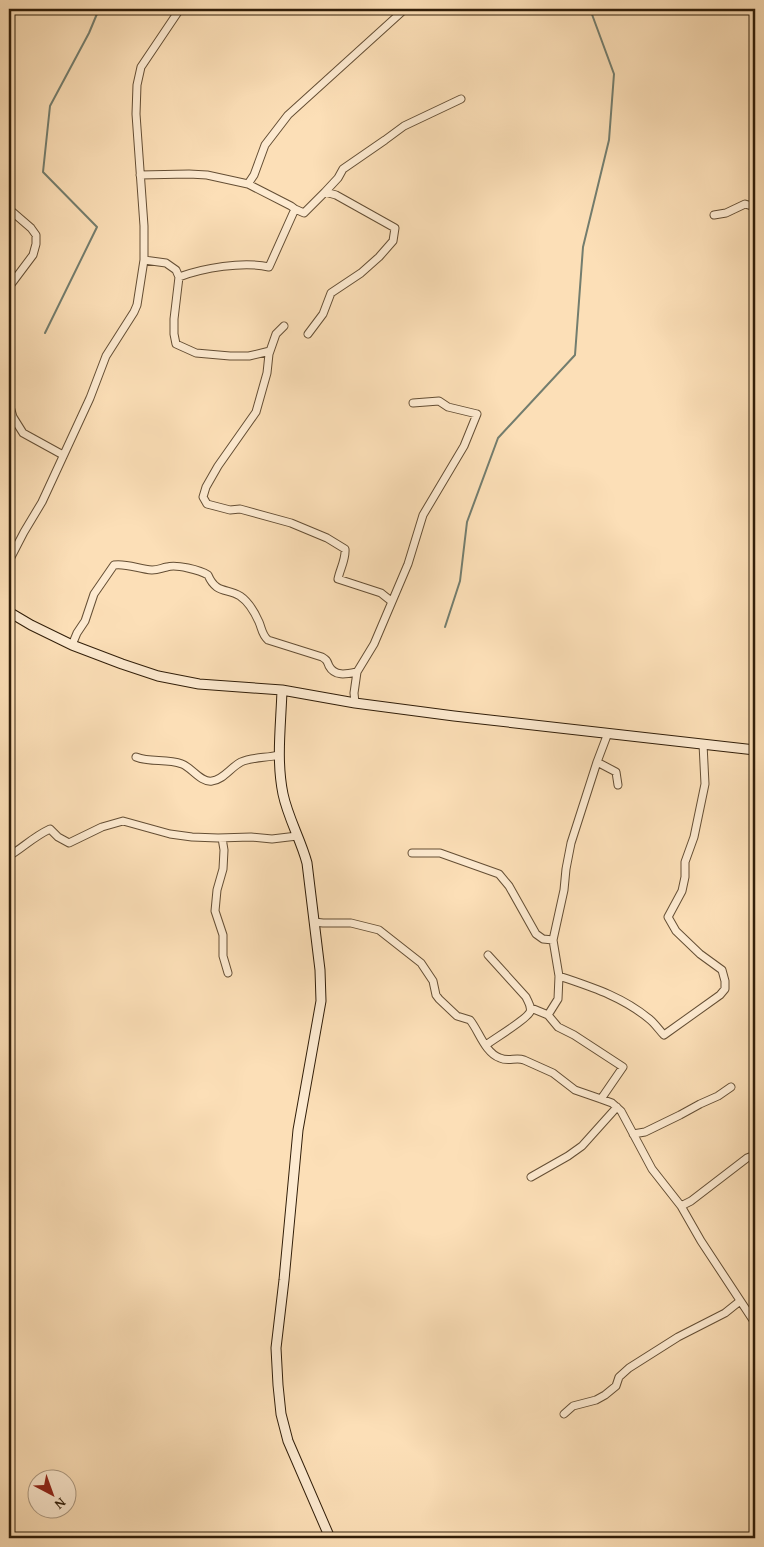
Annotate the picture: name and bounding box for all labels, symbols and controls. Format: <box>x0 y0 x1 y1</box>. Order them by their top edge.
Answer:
north arrow <box>28 1470 78 1520</box>
text: N <box>50 1493 71 1515</box>

